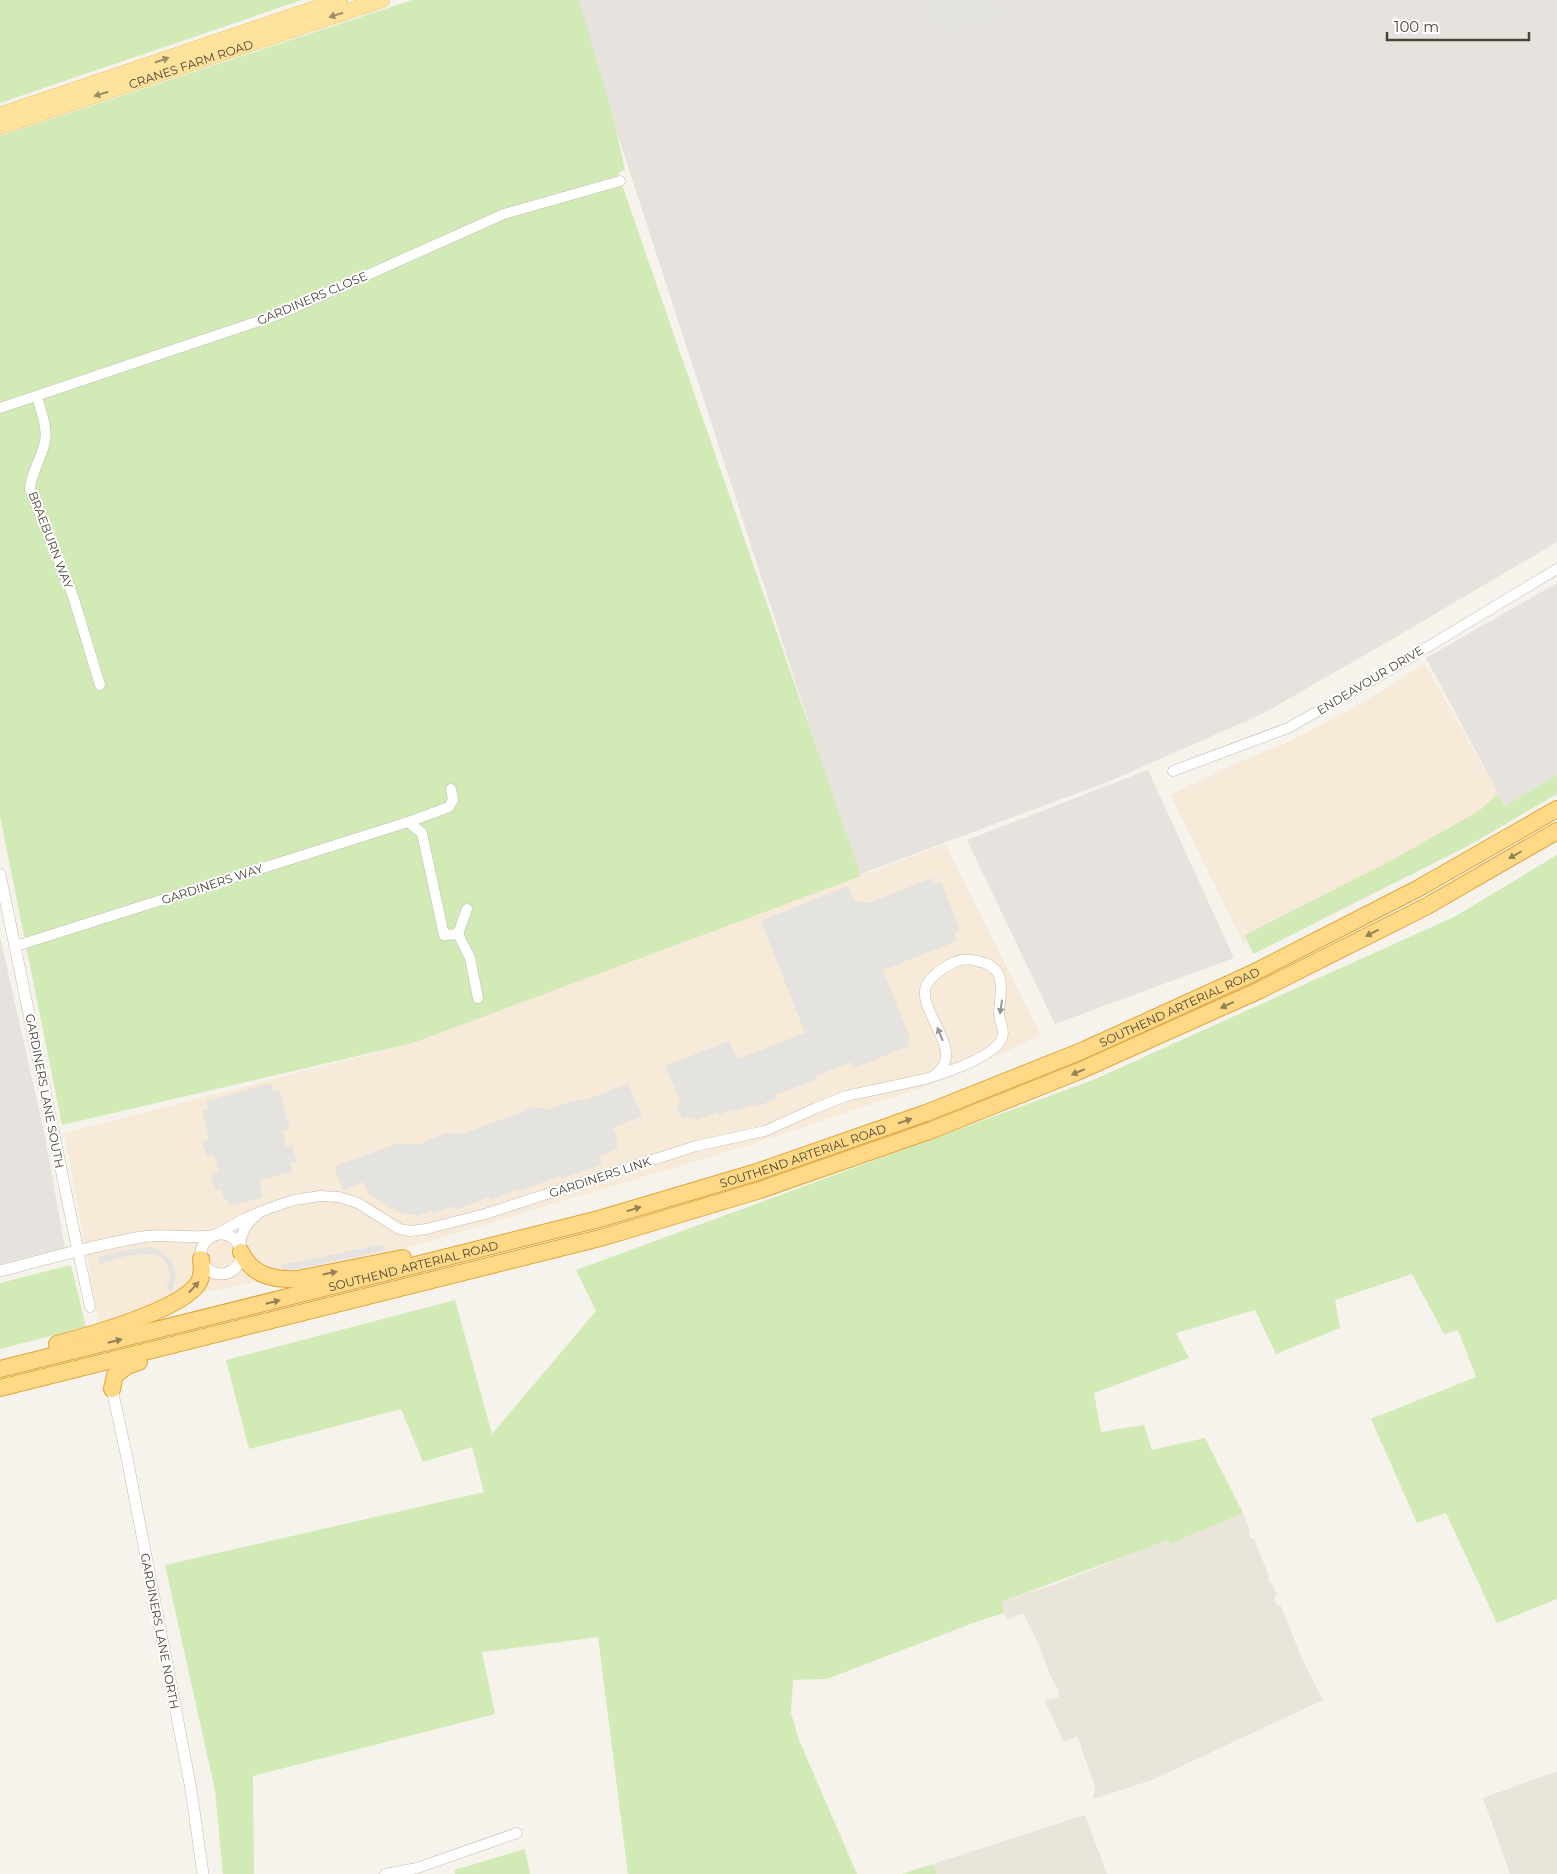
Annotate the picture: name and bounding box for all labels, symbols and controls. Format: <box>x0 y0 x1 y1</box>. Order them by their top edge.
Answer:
scale bar <box>1387 10 1530 42</box>
one-way arrow <box>328 12 343 19</box>
text: 100 m <box>1394 17 1439 36</box>
street label: CRANES FARM ROAD <box>126 36 255 91</box>
one-way arrow <box>155 55 170 63</box>
one-way arrow <box>93 90 108 98</box>
street label: GARDINERS CLOSE <box>255 268 369 328</box>
street label: BRAEBURN WAY <box>26 489 77 591</box>
street label: ENDEAVOUR DRIVE <box>1314 642 1426 718</box>
one-way arrow <box>1508 851 1521 860</box>
street label: GARDINERS WAY <box>159 860 265 907</box>
one-way arrow <box>1365 929 1379 937</box>
street label: SOUTHEND ARTERIAL ROAD <box>1097 963 1262 1050</box>
one-way arrow <box>996 999 1004 1015</box>
one-way arrow <box>1220 1002 1234 1010</box>
street label: GARDINERS LANE SOUTH <box>23 1012 67 1170</box>
one-way arrow <box>936 1026 944 1041</box>
one-way arrow <box>1071 1068 1085 1076</box>
one-way arrow <box>897 1116 912 1124</box>
street label: SOUTHEND ARTERIAL ROAD <box>718 1120 888 1190</box>
street label: GARDINERS LINK <box>547 1153 653 1201</box>
one-way arrow <box>626 1204 641 1212</box>
street label: SOUTHEND ARTERIAL ROAD <box>327 1237 500 1294</box>
one-way arrow <box>323 1269 338 1277</box>
one-way arrow <box>188 1281 199 1294</box>
one-way arrow <box>266 1298 281 1306</box>
one-way arrow <box>108 1337 123 1345</box>
street label: GARDINERS LANE NORTH <box>137 1552 183 1710</box>

